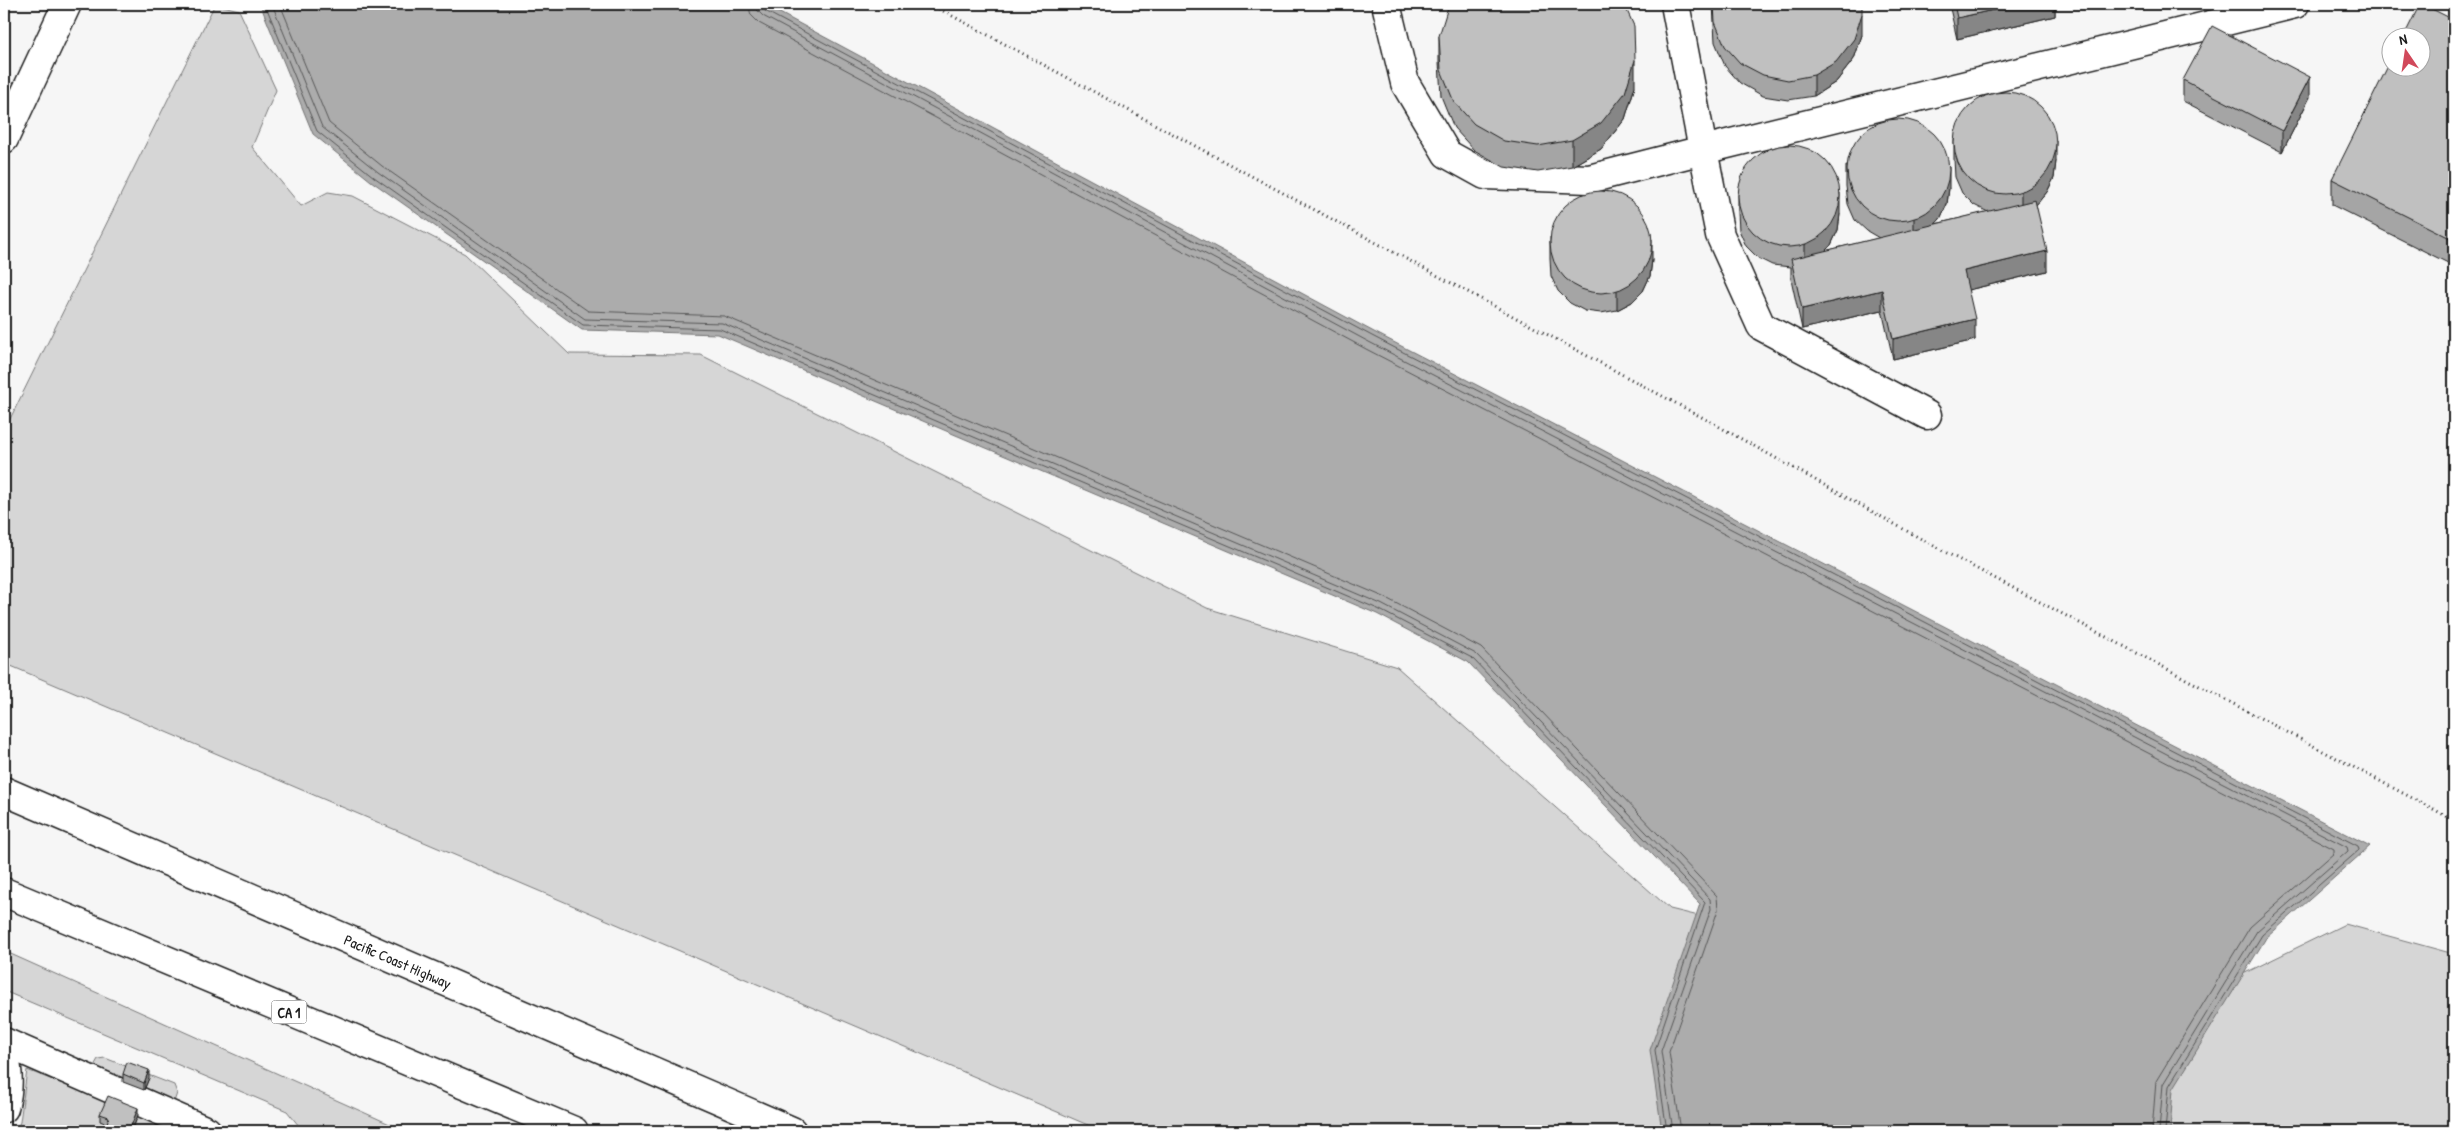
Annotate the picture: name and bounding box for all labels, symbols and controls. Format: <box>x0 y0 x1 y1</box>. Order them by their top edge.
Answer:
north arrow <box>2380 28 2430 78</box>
text: N <box>2397 29 2409 49</box>
street label: Pacific Coast Highway <box>341 929 455 993</box>
road number: CA 1 <box>272 1000 306 1024</box>

